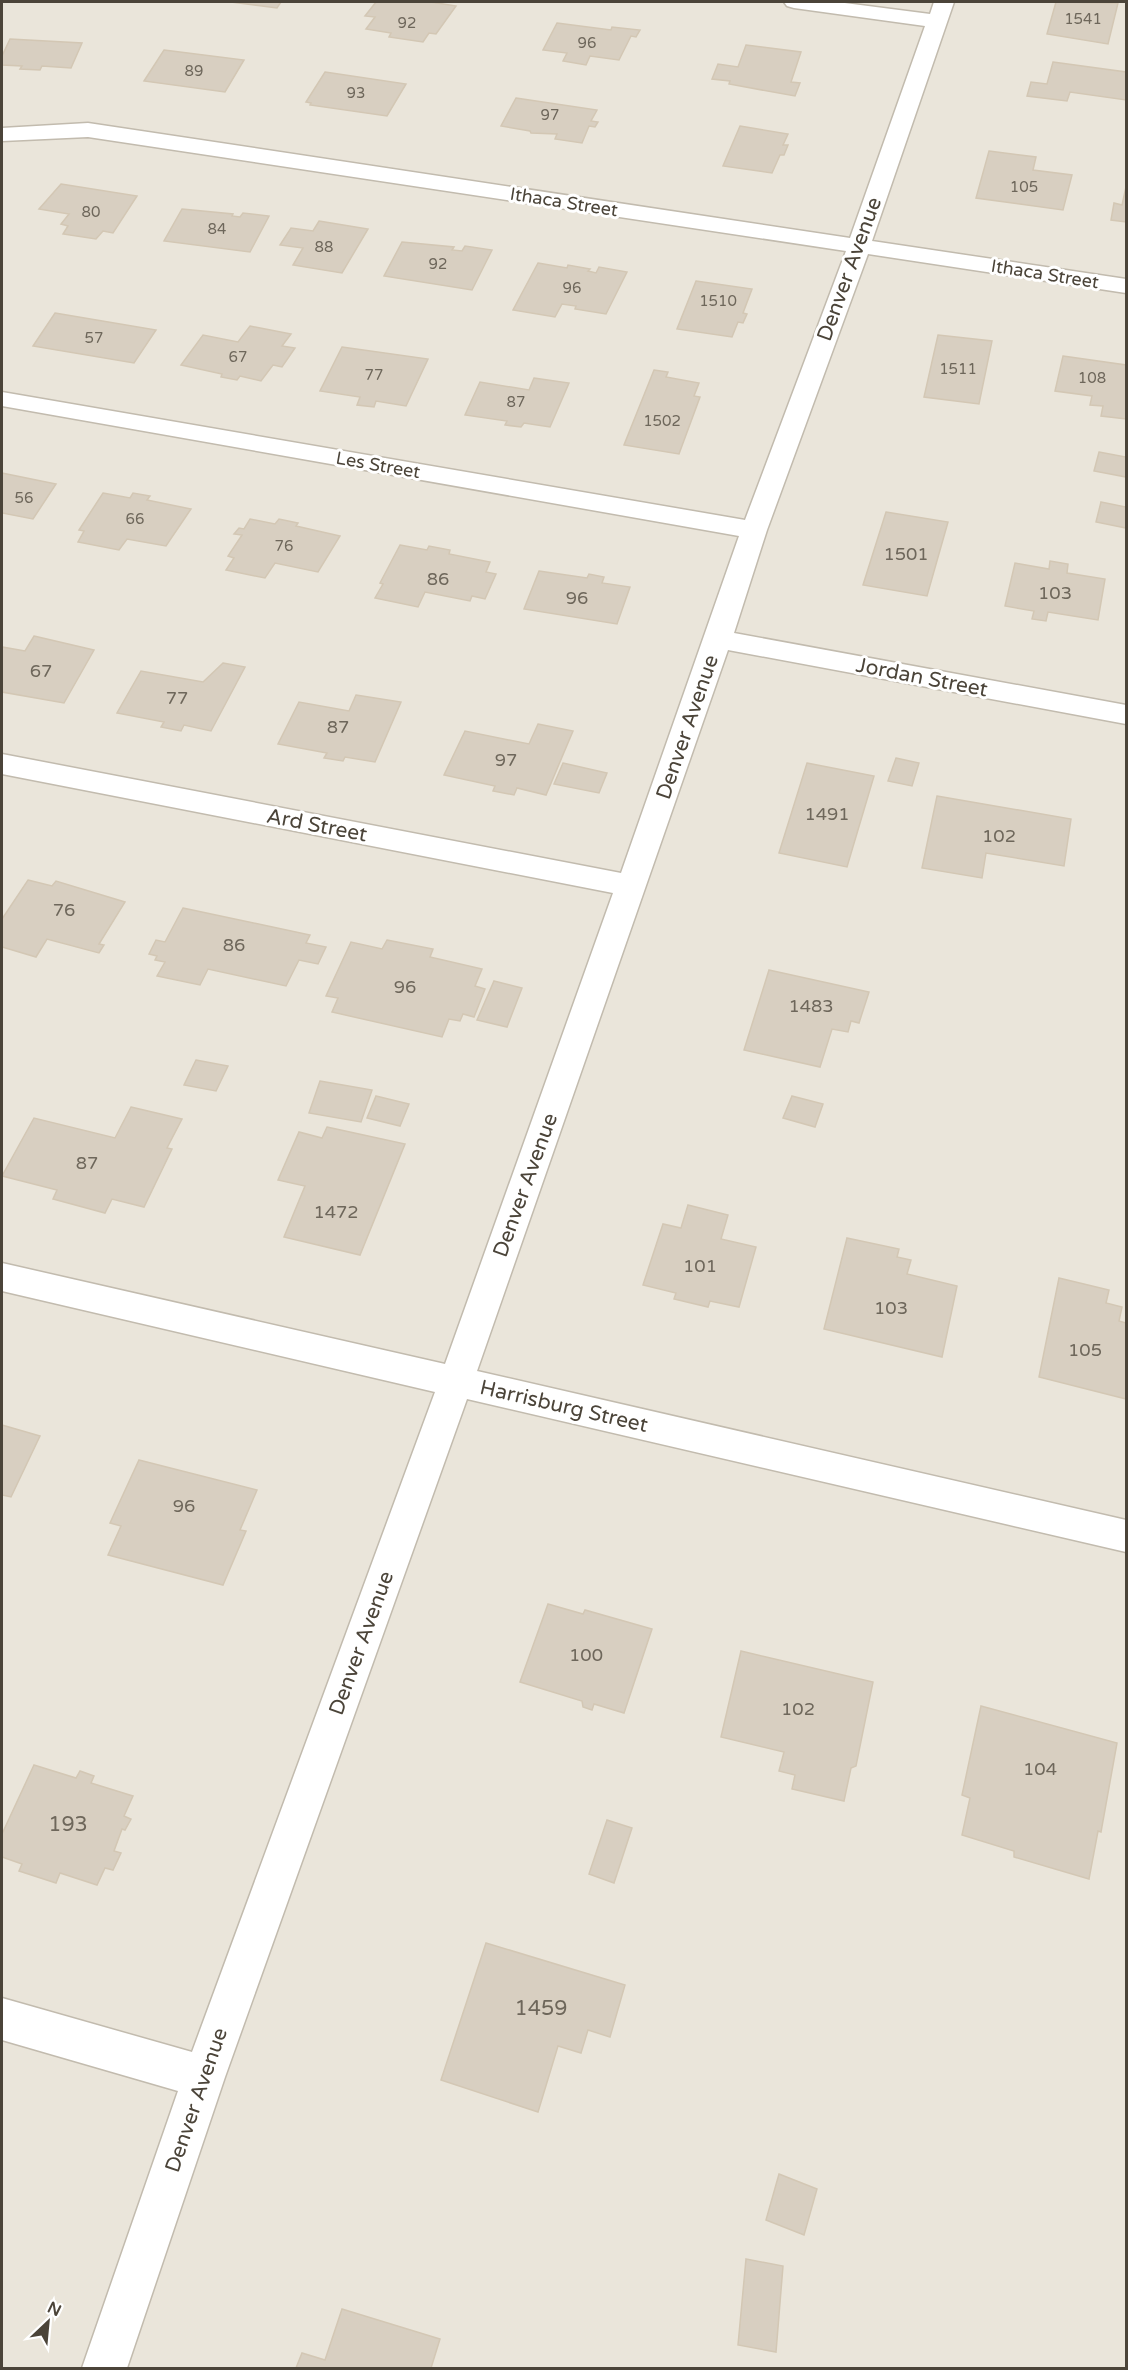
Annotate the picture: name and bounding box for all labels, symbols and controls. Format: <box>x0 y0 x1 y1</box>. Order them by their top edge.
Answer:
house number: 1541 <box>1064 10 1102 28</box>
house number: 92 <box>398 14 416 32</box>
house number: 96 <box>578 34 596 52</box>
house number: 89 <box>185 62 203 80</box>
house number: 93 <box>347 84 365 102</box>
house number: 97 <box>541 106 559 124</box>
house number: 105 <box>1010 178 1038 196</box>
street label: Ithaca Street <box>509 183 620 221</box>
street label: Denver Avenue <box>812 194 887 345</box>
house number: 80 <box>82 203 100 221</box>
house number: 84 <box>208 220 226 238</box>
house number: 88 <box>315 238 333 256</box>
house number: 92 <box>429 255 447 273</box>
street label: Ithaca Street <box>990 255 1101 293</box>
house number: 96 <box>563 279 581 297</box>
house number: 1510 <box>699 292 737 310</box>
house number: 57 <box>85 329 103 347</box>
house number: 67 <box>229 348 247 366</box>
house number: 1511 <box>939 360 977 378</box>
house number: 77 <box>365 366 383 384</box>
house number: 108 <box>1078 369 1106 387</box>
house number: 87 <box>507 393 525 411</box>
house number: 1502 <box>643 412 681 430</box>
street label: Les Street <box>334 447 422 483</box>
house number: 56 <box>15 489 33 507</box>
house number: 66 <box>126 510 144 528</box>
house number: 76 <box>275 537 293 555</box>
house number: 1501 <box>883 543 929 565</box>
house number: 86 <box>427 568 449 590</box>
house number: 103 <box>1038 582 1072 604</box>
house number: 96 <box>566 587 588 609</box>
street label: Denver Avenue <box>651 651 724 803</box>
street label: Jordan Street <box>854 652 990 703</box>
house number: 67 <box>30 660 52 682</box>
house number: 77 <box>166 687 188 709</box>
house number: 87 <box>327 716 349 738</box>
house number: 97 <box>495 749 517 771</box>
street label: Ard Street <box>264 803 369 847</box>
house number: 1491 <box>804 803 850 825</box>
house number: 102 <box>982 825 1016 847</box>
house number: 76 <box>53 899 75 921</box>
house number: 86 <box>223 934 245 956</box>
house number: 96 <box>394 976 416 998</box>
house number: 1483 <box>788 995 834 1017</box>
street label: Denver Avenue <box>488 1110 563 1261</box>
house number: 87 <box>76 1152 98 1174</box>
house number: 1472 <box>313 1201 359 1223</box>
house number: 101 <box>683 1255 717 1277</box>
house number: 103 <box>874 1297 908 1319</box>
house number: 105 <box>1068 1339 1102 1361</box>
street label: Harrisburg Street <box>477 1375 650 1438</box>
house number: 96 <box>173 1495 195 1517</box>
street label: Denver Avenue <box>324 1568 399 1719</box>
house number: 100 <box>569 1644 603 1666</box>
house number: 102 <box>781 1698 815 1720</box>
house number: 104 <box>1023 1758 1057 1780</box>
house number: 193 <box>48 1812 88 1837</box>
house number: 1459 <box>515 1996 567 2021</box>
street label: Denver Avenue <box>160 2024 233 2176</box>
north arrow <box>18 2292 78 2352</box>
text: N <box>44 2298 64 2321</box>

